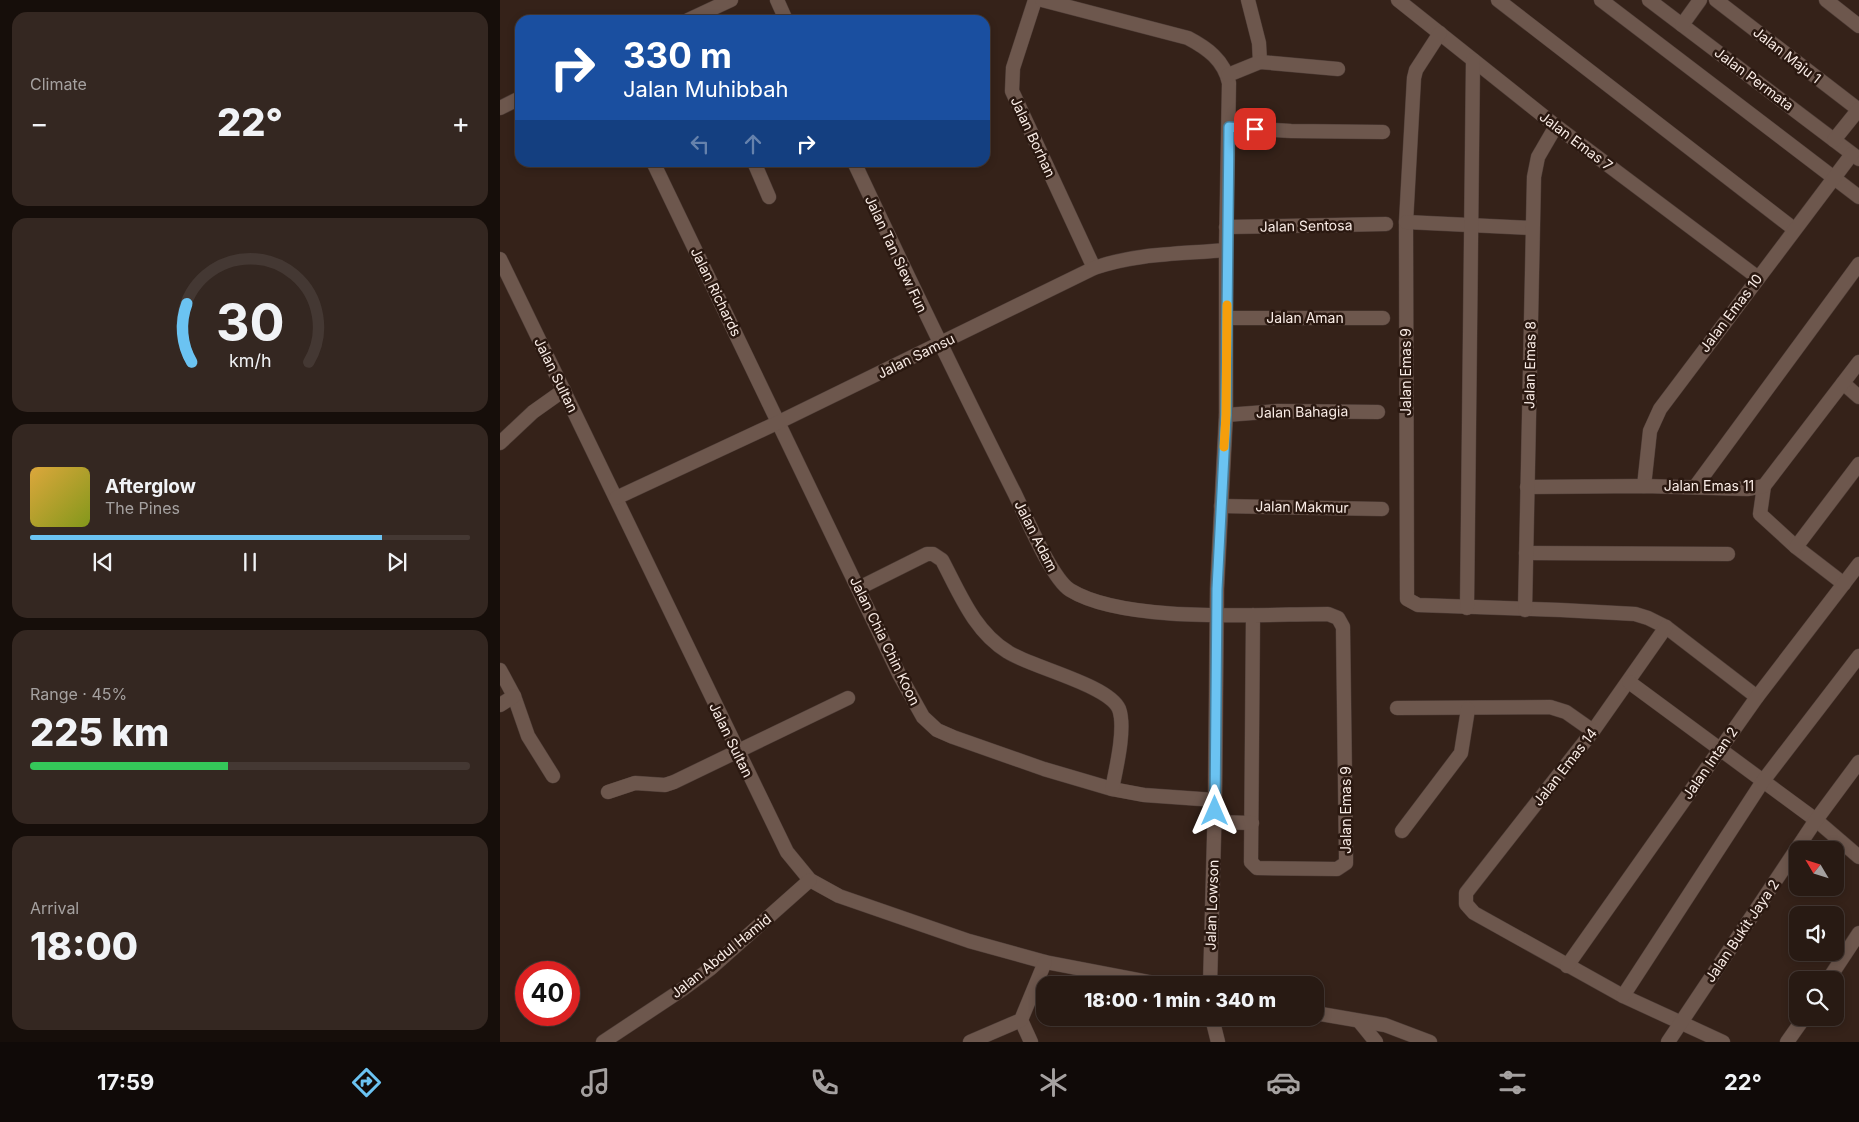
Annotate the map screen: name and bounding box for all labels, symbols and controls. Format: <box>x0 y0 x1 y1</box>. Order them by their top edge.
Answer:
street label: Jalan Maju 1 <box>1750 23 1825 86</box>
text: 330 m <box>623 34 732 76</box>
icon: right <box>540 35 605 100</box>
street label: Jalan Permata <box>1711 43 1797 114</box>
text: Climate <box>30 74 87 94</box>
text: Jalan Muhibbah <box>623 76 789 102</box>
street label: Jalan Borhan <box>1007 94 1059 180</box>
text: 22° <box>217 99 283 145</box>
text: − <box>30 106 49 140</box>
text: + <box>451 106 470 140</box>
pin <box>1234 108 1276 150</box>
street label: Jalan Emas 7 <box>1536 108 1616 174</box>
icon: arrive <box>1241 115 1269 143</box>
icon: left <box>686 130 714 158</box>
icon: ahead <box>739 130 767 158</box>
icon: right <box>792 130 820 158</box>
street label: Jalan Tan Siew Fun <box>862 192 931 315</box>
street label: Jalan Sentosa <box>1259 216 1353 235</box>
street label: Jalan Richards <box>688 245 745 339</box>
street label: Jalan Emas 10 <box>1696 270 1766 355</box>
text: 30 <box>216 291 284 354</box>
street label: Jalan Aman <box>1266 309 1344 326</box>
street label: Jalan Emas 8 <box>1520 321 1539 409</box>
street label: Jalan Emas 9 <box>1397 328 1414 416</box>
street label: Jalan Samsu <box>874 329 957 382</box>
street label: Jalan Sultan <box>531 335 582 415</box>
text: km/h <box>229 350 271 371</box>
street label: Jalan Bahagia <box>1256 402 1348 421</box>
text: Afterglow <box>105 475 196 498</box>
street label: Jalan Emas 11 <box>1664 477 1754 494</box>
street label: Jalan Adam <box>1011 497 1062 574</box>
street label: Jalan Makmur <box>1255 497 1349 516</box>
text: The Pines <box>105 498 180 518</box>
icon: previous <box>89 548 117 576</box>
icon: pause <box>236 548 264 576</box>
icon: next <box>383 548 411 576</box>
street label: Jalan Chia Chin Koon <box>847 574 924 708</box>
text: Range · 45% <box>30 684 127 704</box>
street label: Jalan Sultan <box>706 700 757 780</box>
text: 225 km <box>30 709 169 755</box>
street label: Jalan Intan 2 <box>1678 723 1741 802</box>
street label: Jalan Emas 14 <box>1529 724 1600 809</box>
street label: Jalan Emas 9 <box>1337 766 1354 854</box>
position arrow <box>1188 784 1240 836</box>
north arrow <box>1789 841 1844 896</box>
map controls <box>1789 841 1844 1026</box>
street label: Jalan Lowson <box>1201 859 1222 951</box>
street label: Jalan Bukit Jaya 2 <box>1701 876 1782 985</box>
text: Arrival <box>30 898 79 918</box>
button: sound <box>1789 906 1844 961</box>
street label: Jalan Abdul Hamid <box>667 910 774 1001</box>
text: 18:00 <box>30 923 138 969</box>
speed limit sign: 40 <box>515 961 580 1026</box>
button: search <box>1789 971 1844 1026</box>
text: 18:00 · 1 min · 340 m <box>1084 989 1276 1012</box>
icon: directions <box>349 1065 384 1100</box>
icon: music <box>578 1065 613 1100</box>
icon: phone <box>807 1065 842 1100</box>
icon: climate <box>1036 1065 1071 1100</box>
icon: car <box>1266 1065 1301 1100</box>
icon: filters <box>1495 1065 1530 1100</box>
text: 17:59 <box>97 1069 154 1095</box>
text: 22° <box>1724 1069 1762 1095</box>

